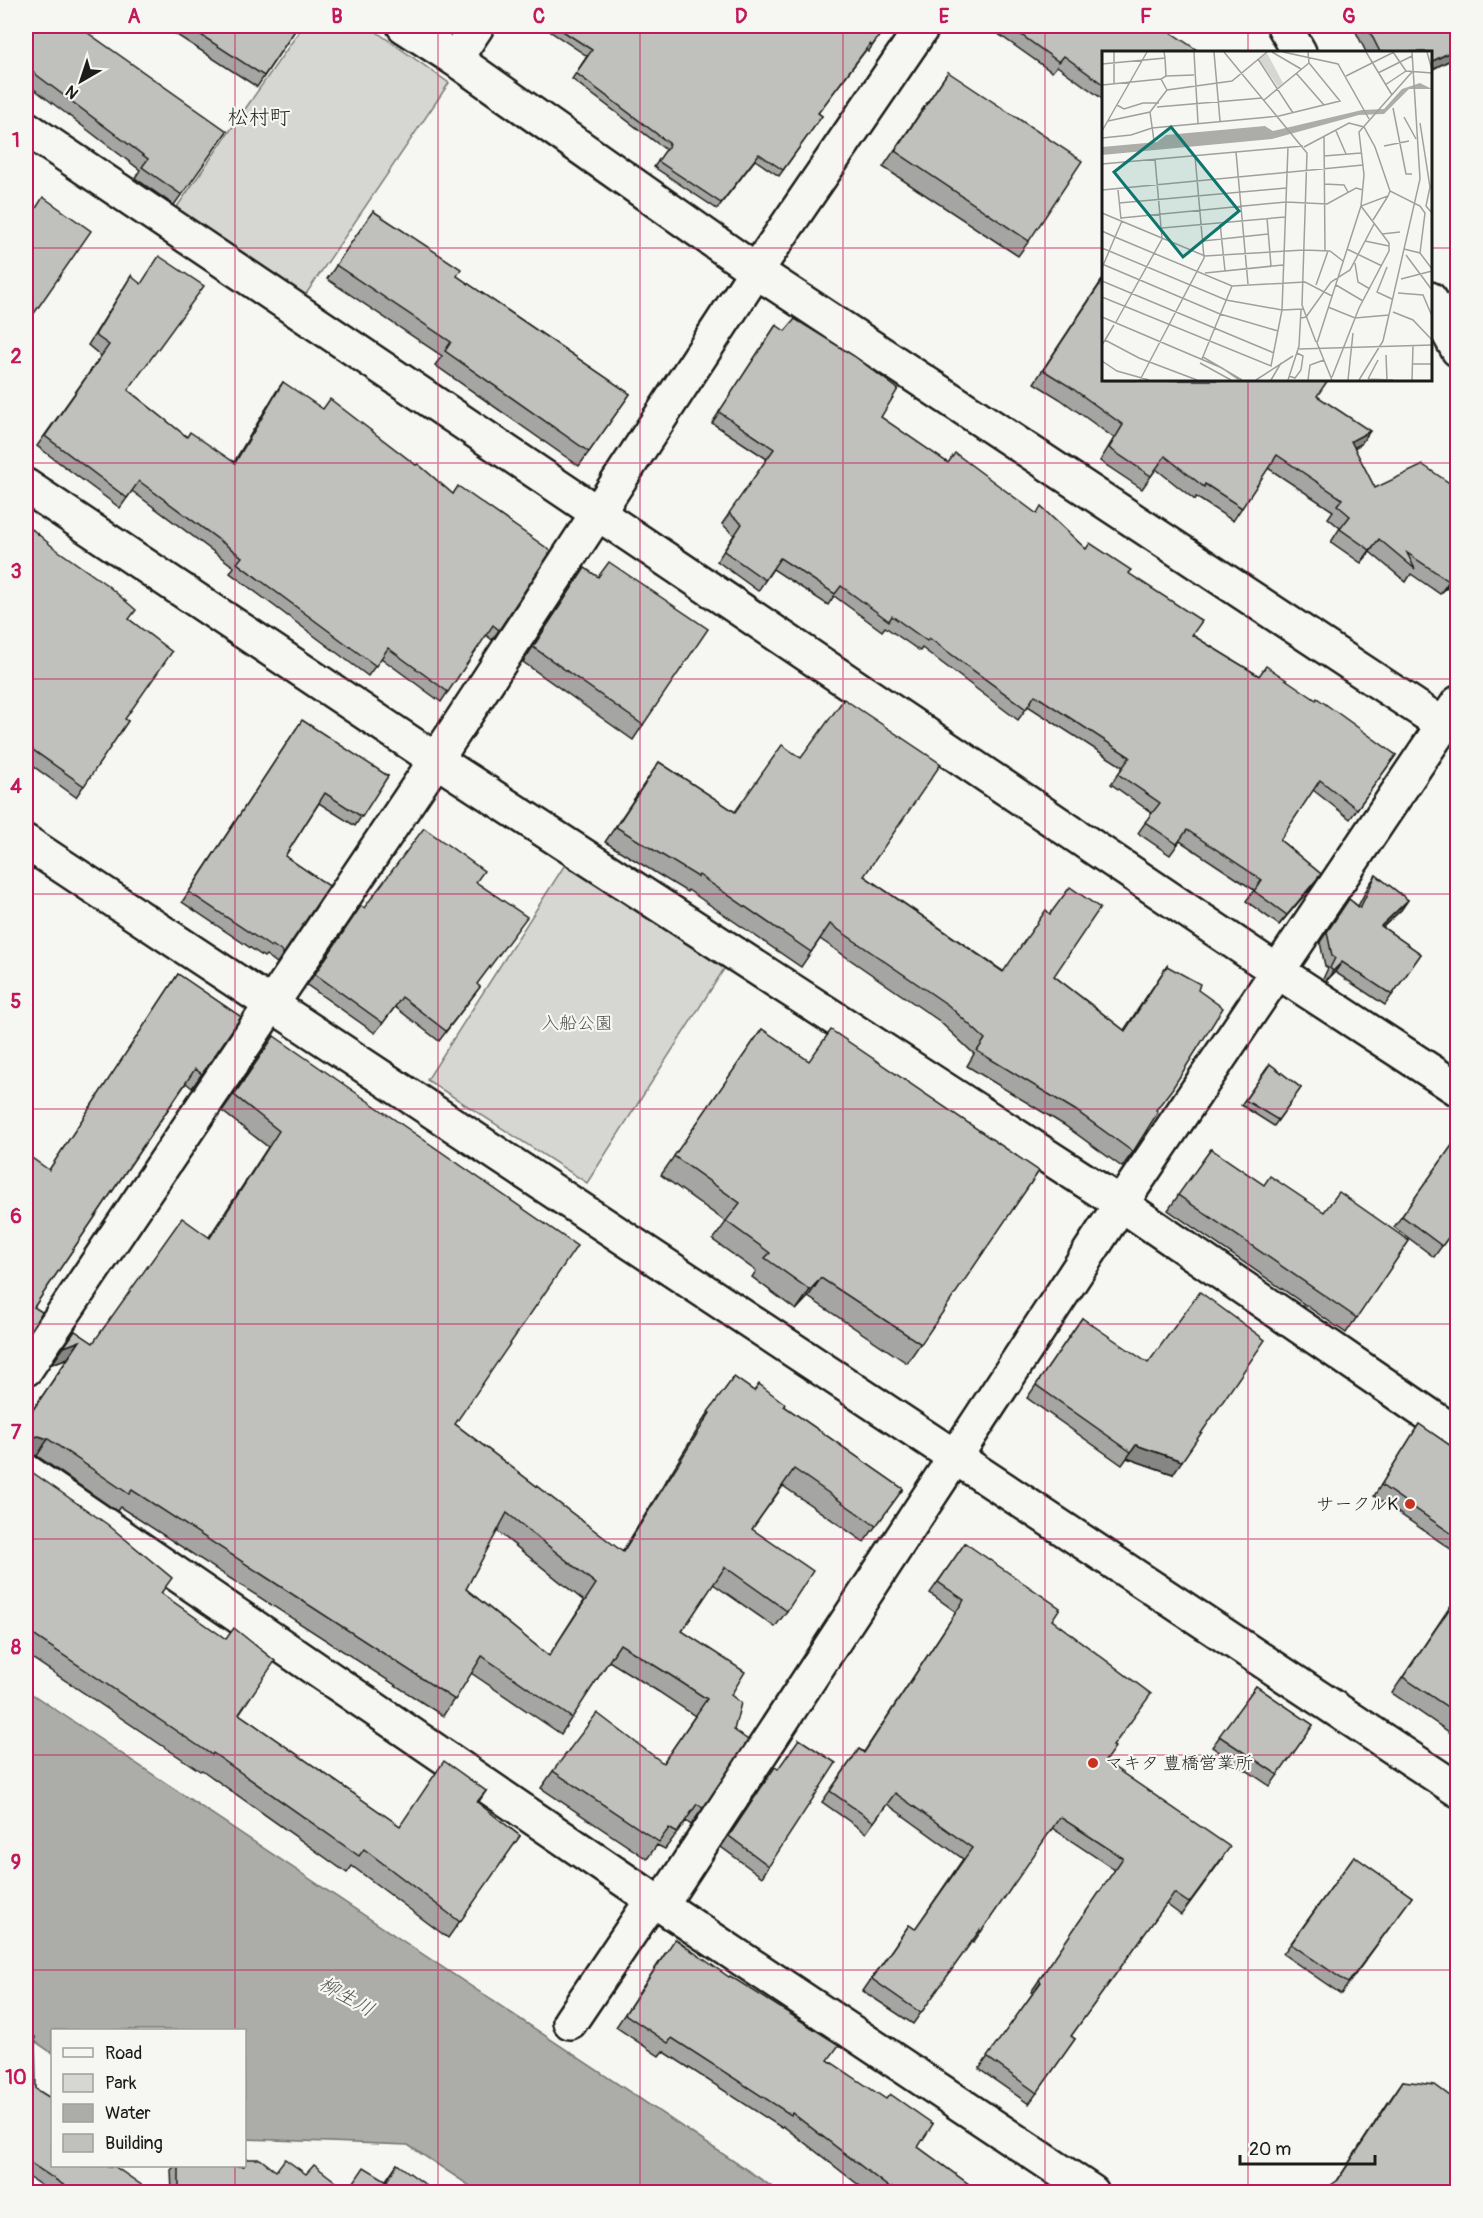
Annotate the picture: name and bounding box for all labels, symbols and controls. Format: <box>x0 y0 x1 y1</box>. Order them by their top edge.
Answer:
text: A <box>128 4 141 29</box>
text: B <box>331 4 343 29</box>
text: C <box>533 4 545 29</box>
text: D <box>735 4 748 29</box>
text: E <box>939 4 950 29</box>
text: F <box>1140 4 1152 29</box>
text: G <box>1342 4 1356 29</box>
north arrow <box>51 51 111 111</box>
inset map <box>1102 51 1432 381</box>
text: N <box>62 81 83 103</box>
district label: 松村町 <box>228 104 291 131</box>
text: 1 <box>12 128 20 153</box>
text: 2 <box>10 344 22 369</box>
text: 3 <box>10 559 22 584</box>
text: 4 <box>10 774 22 799</box>
text: 5 <box>11 989 22 1014</box>
park label: 入船公園 <box>541 1012 613 1035</box>
text: 6 <box>10 1204 22 1229</box>
text: 7 <box>11 1420 22 1445</box>
place label: サークルK <box>1316 1493 1398 1516</box>
marker: サークルK <box>1403 1497 1417 1511</box>
text: 8 <box>11 1635 21 1660</box>
place label: マキタ 豊橋営業所 <box>1105 1752 1253 1775</box>
marker: マキタ 豊橋営業所 <box>1086 1756 1100 1770</box>
text: 9 <box>11 1850 21 1875</box>
water label: 柳生川 <box>315 1971 379 2022</box>
legend <box>51 2029 246 2167</box>
text: Road <box>105 2042 142 2065</box>
text: 10 <box>5 2065 27 2090</box>
text: Park <box>105 2072 137 2095</box>
text: Water <box>105 2102 151 2125</box>
scale bar <box>1240 2128 1375 2166</box>
text: Building <box>105 2132 163 2155</box>
text: 20 m <box>1249 2138 1291 2161</box>

